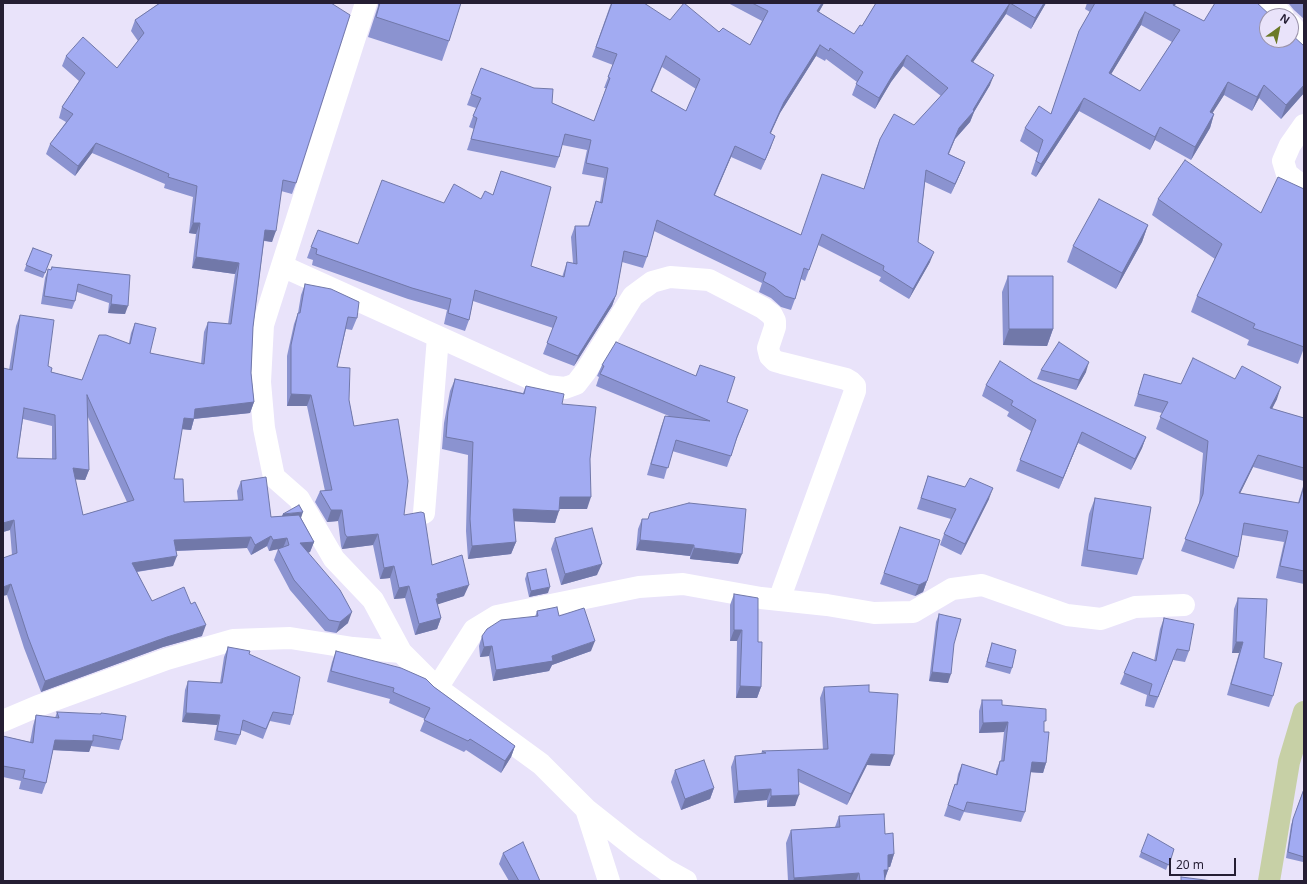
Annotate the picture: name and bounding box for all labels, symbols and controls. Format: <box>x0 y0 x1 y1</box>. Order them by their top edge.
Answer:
north arrow <box>1259 8 1299 48</box>
text: N <box>1277 10 1293 27</box>
scale bar <box>1171 850 1238 876</box>
text: 20 m <box>1176 856 1204 873</box>

